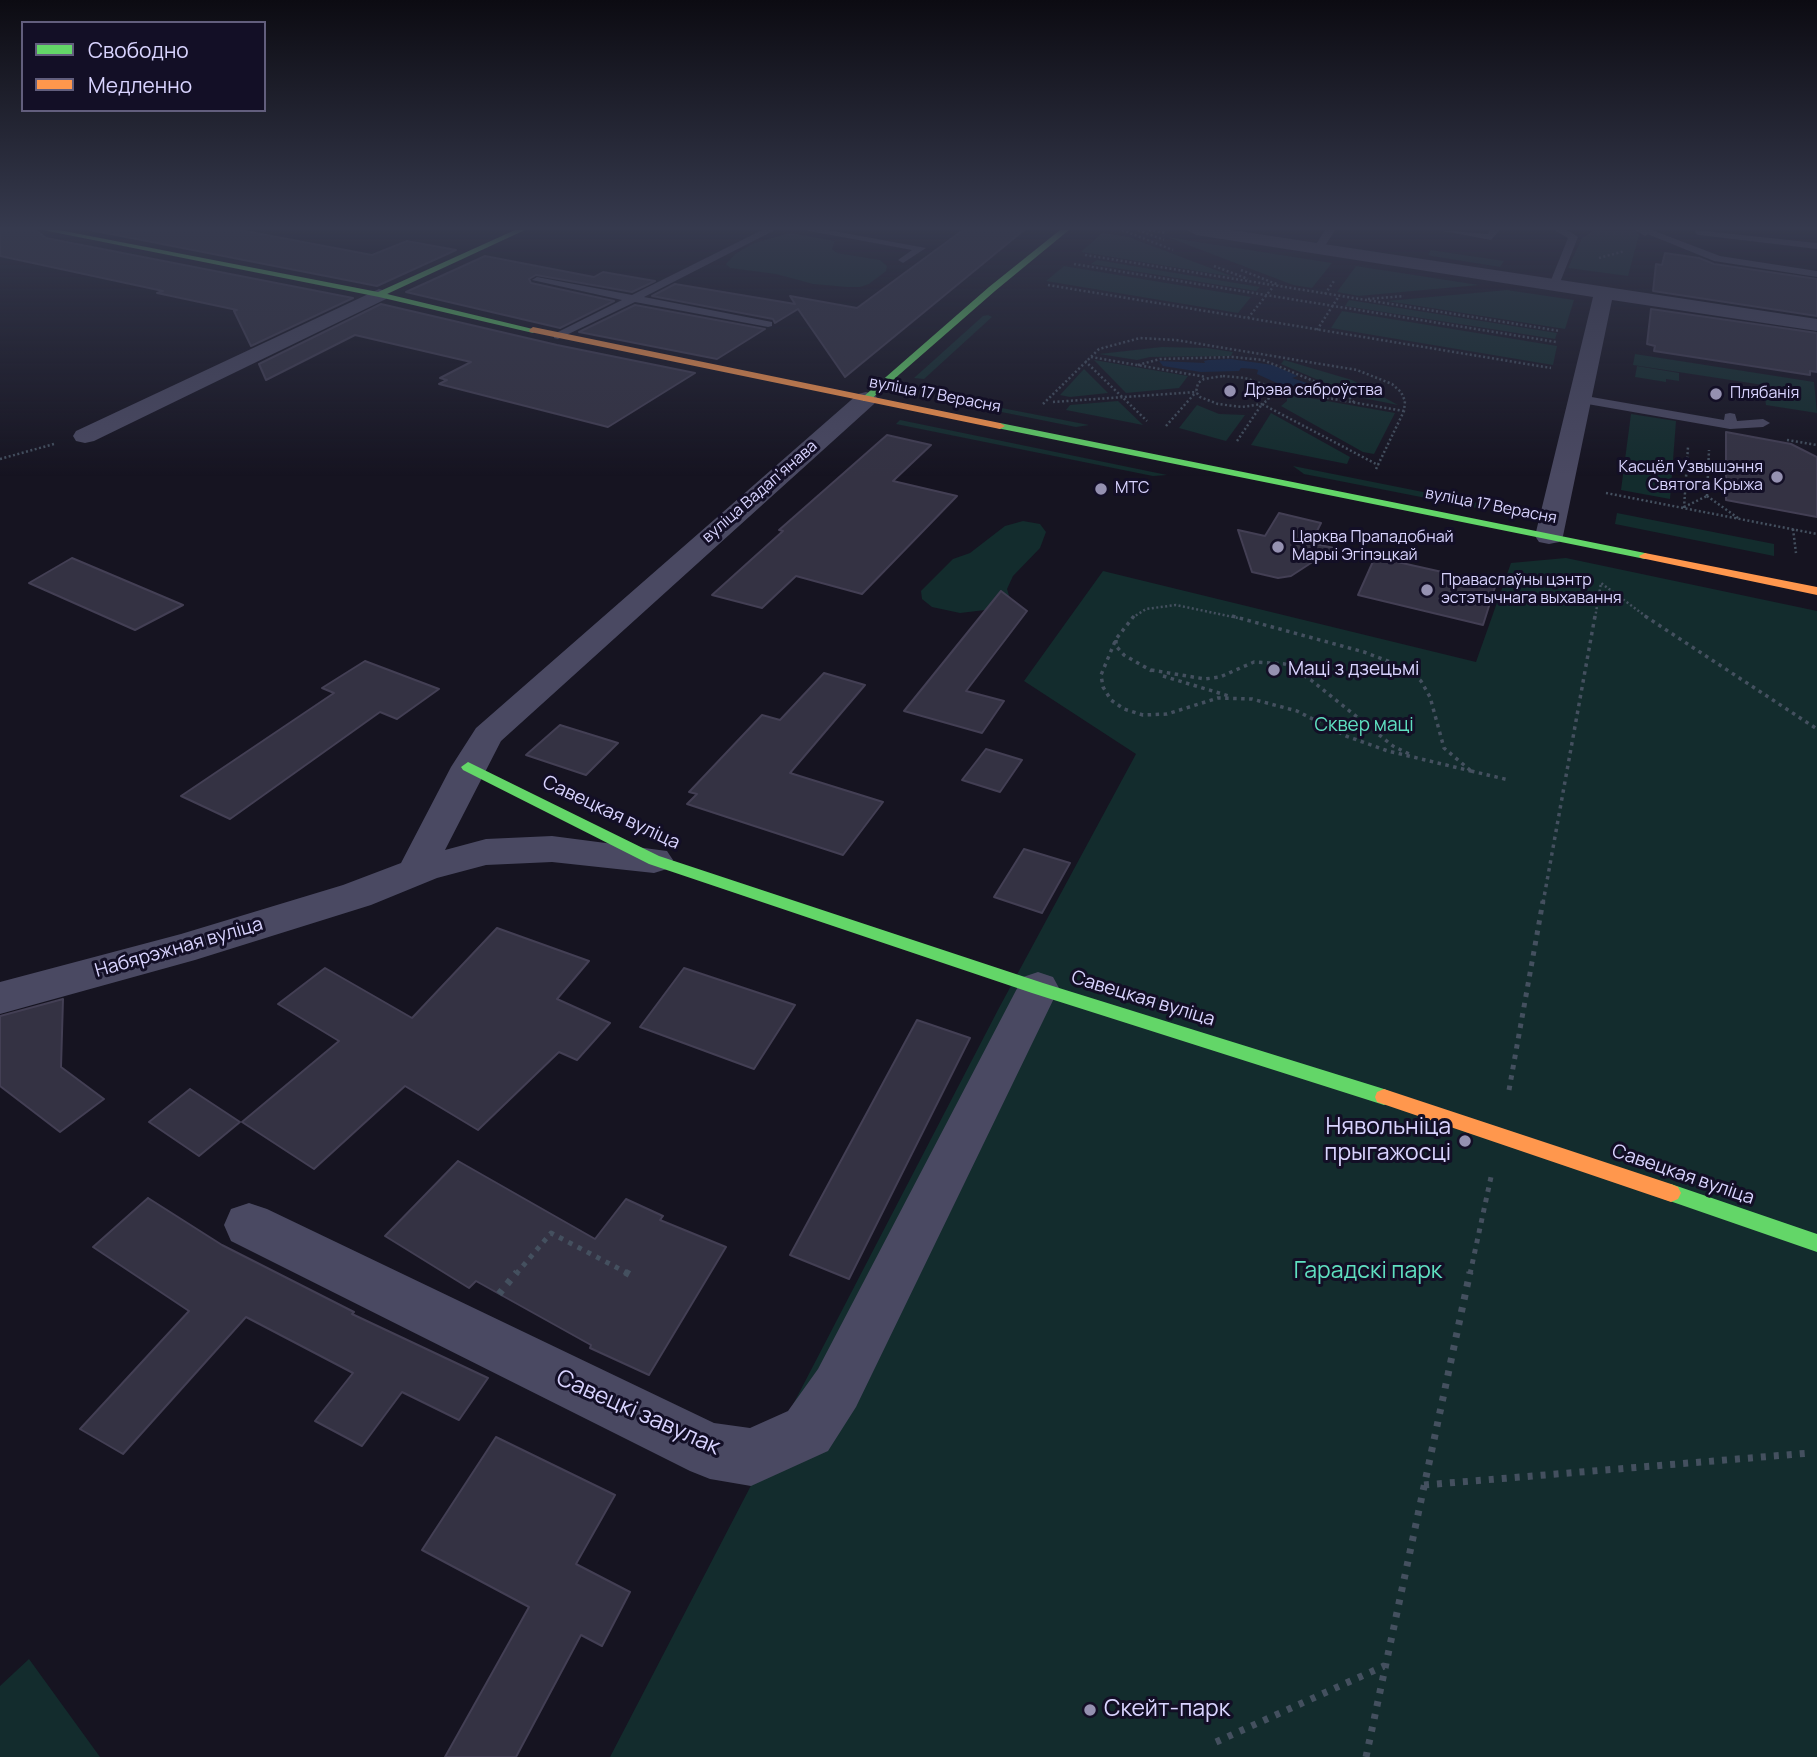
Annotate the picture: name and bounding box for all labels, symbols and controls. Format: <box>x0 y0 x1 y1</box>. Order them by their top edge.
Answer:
legend <box>21 21 266 112</box>
text: Свободно <box>88 36 189 64</box>
text: Медленно <box>88 71 192 99</box>
street label: вуліца 17 Верасня <box>868 373 1002 417</box>
place label: Дрэва сяброўства <box>1244 381 1383 401</box>
marker: Дрэва сяброўства <box>1222 383 1238 399</box>
place label: Плябанія <box>1730 384 1799 404</box>
marker: Плябанія <box>1708 386 1724 402</box>
street label: вуліца Вадапʼянава <box>699 437 821 547</box>
place label: Касцёл Узвышэння Святога Крыжа <box>1618 458 1763 496</box>
marker: Касцёл Узвышэння Святога Крыжа <box>1769 469 1785 485</box>
place label: МТС <box>1115 479 1149 499</box>
marker: МТС <box>1093 481 1109 497</box>
street label: вуліца 17 Верасня <box>1424 484 1558 528</box>
place label: Царква Прападобнай Марыі Эгіпэцкай <box>1292 528 1454 566</box>
marker: Царква Прападобнай Марыі Эгіпэцкай <box>1270 539 1286 555</box>
place label: Праваслаўны цэнтр эстэтычнага выхавання <box>1441 571 1622 609</box>
marker: Праваслаўны цэнтр эстэтычнага выхавання <box>1419 582 1435 598</box>
place label: Маці з дзецьмі <box>1288 659 1419 681</box>
marker: Маці з дзецьмі <box>1266 662 1282 678</box>
park label: Сквер маці <box>1314 715 1414 737</box>
street label: Савецкая вуліца <box>539 771 683 855</box>
street label: Набярэжная вуліца <box>92 913 266 983</box>
street label: Савецкая вуліца <box>1068 966 1218 1032</box>
place label: Нявольніца прыгажосці <box>1324 1114 1451 1168</box>
marker: Нявольніца прыгажосці <box>1457 1133 1473 1149</box>
street label: Савецкая вуліца <box>1609 1140 1757 1210</box>
park label: Гарадскі парк <box>1294 1258 1442 1286</box>
street label: Савецкі завулак <box>552 1365 724 1461</box>
place label: Скейт-парк <box>1104 1696 1230 1724</box>
marker: Скейт-парк <box>1082 1702 1098 1718</box>

